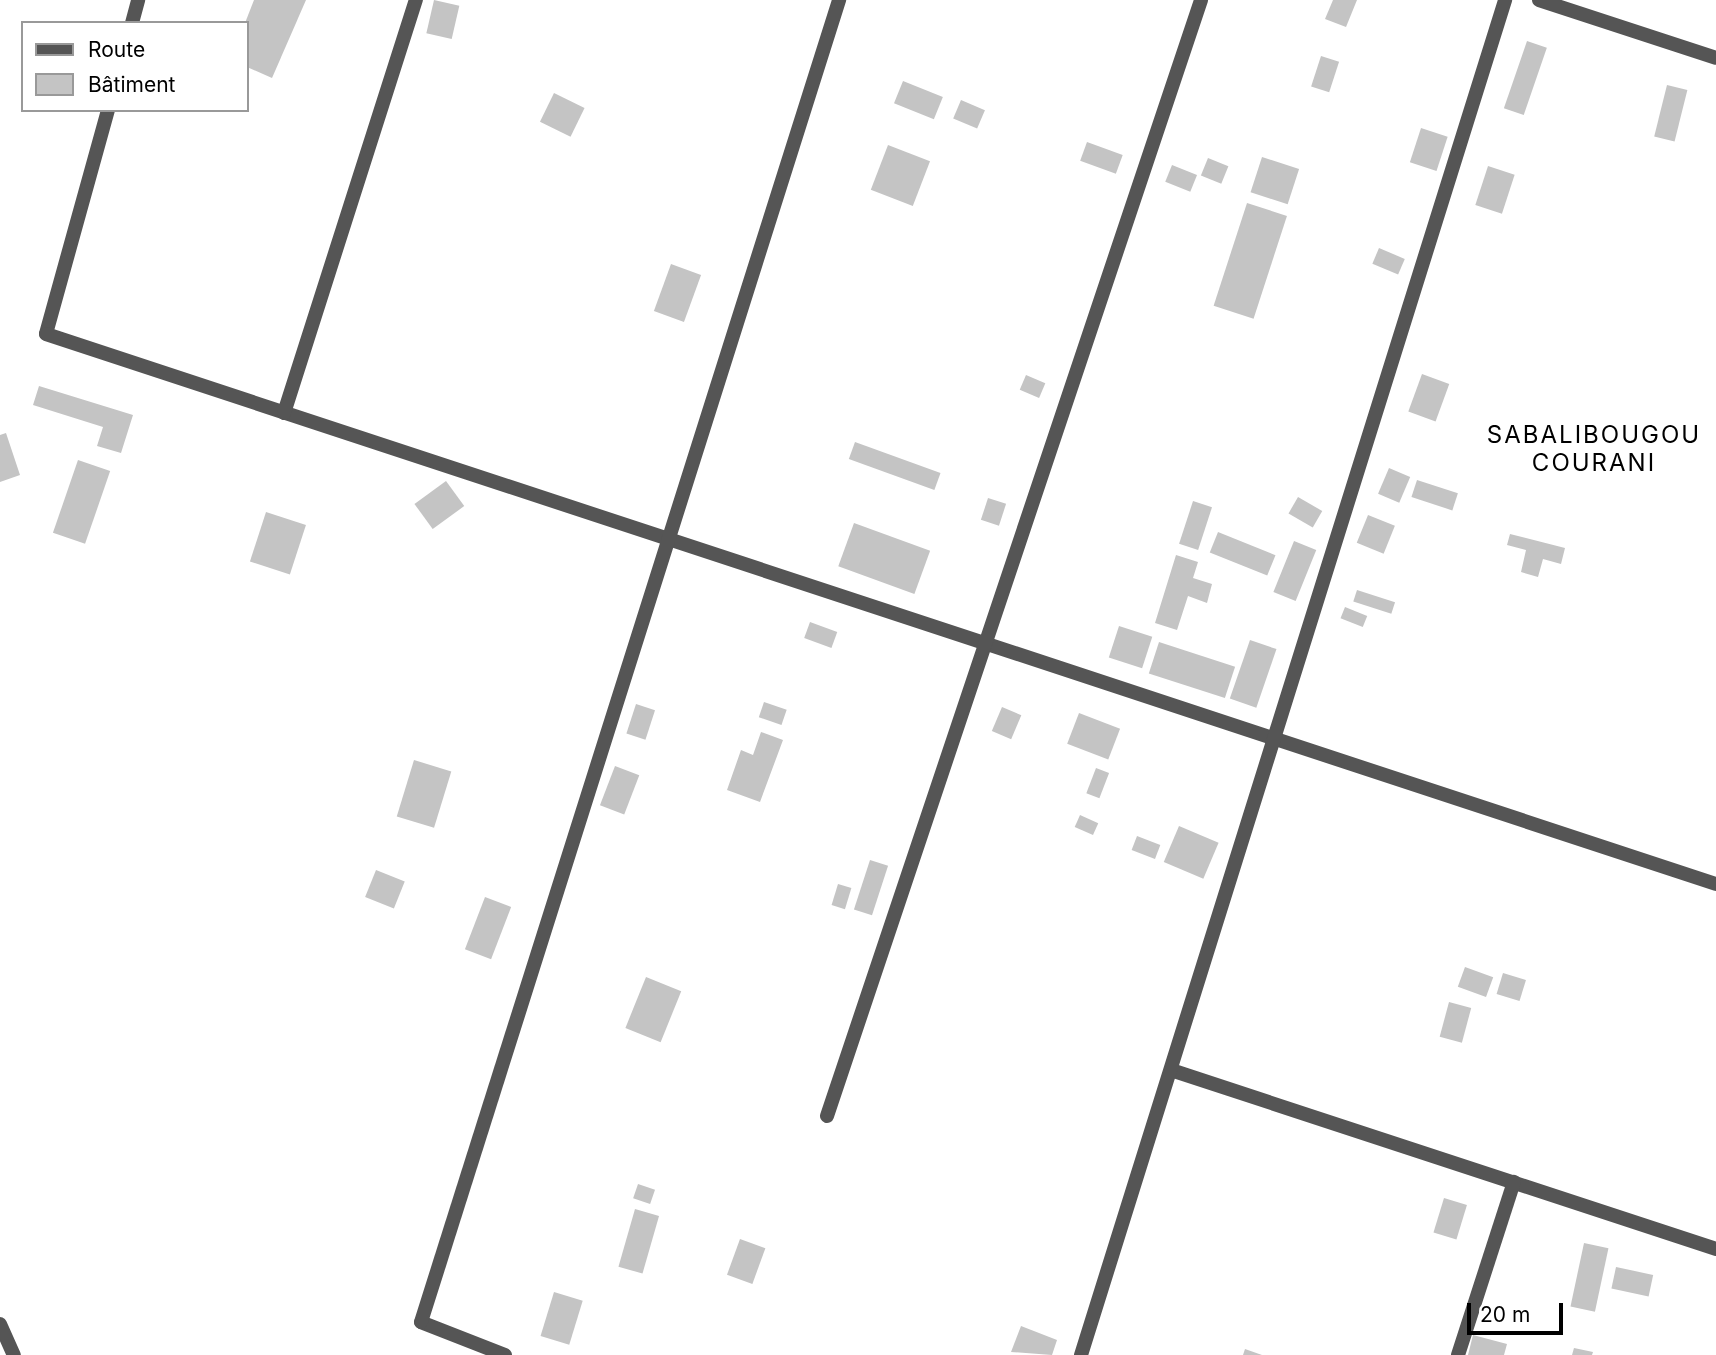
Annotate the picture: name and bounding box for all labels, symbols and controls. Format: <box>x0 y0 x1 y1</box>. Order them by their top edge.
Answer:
legend <box>21 21 248 112</box>
text: Route <box>88 37 145 62</box>
text: Bâtiment <box>88 72 175 97</box>
district label: SABALIBOUGOU COURANI <box>1488 421 1700 477</box>
scale bar <box>1471 1288 1567 1332</box>
text: 20 m <box>1480 1302 1530 1327</box>

